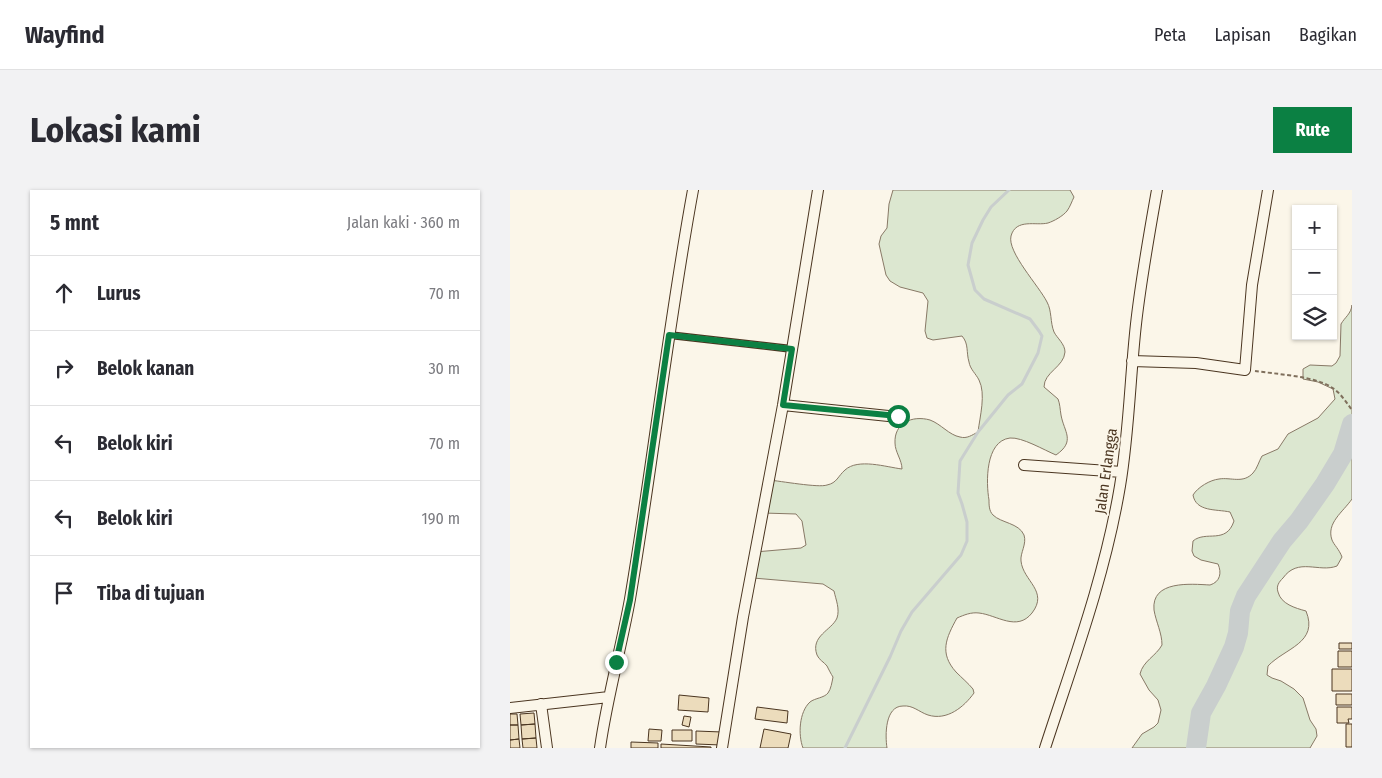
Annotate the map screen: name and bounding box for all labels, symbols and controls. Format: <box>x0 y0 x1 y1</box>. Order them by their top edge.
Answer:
text: Wayfind <box>25 21 105 49</box>
text: Peta <box>1154 24 1186 46</box>
text: Lapisan <box>1214 24 1271 46</box>
text: Bagikan <box>1299 24 1357 46</box>
button: Rute <box>1273 107 1352 153</box>
text: Lokasi kami <box>30 109 201 151</box>
map controls <box>1292 205 1337 340</box>
button: + <box>1292 205 1337 250</box>
text: 5 mnt <box>50 210 99 236</box>
text: Jalan kaki · 360 m <box>347 213 460 232</box>
button: − <box>1292 250 1337 295</box>
icon: ahead <box>50 279 78 307</box>
text: Lurus <box>97 282 141 305</box>
text: 70 m <box>429 284 460 303</box>
button: layers <box>1292 295 1337 340</box>
icon: right <box>50 354 78 382</box>
text: Belok kanan <box>97 357 194 380</box>
text: 30 m <box>428 359 460 378</box>
route start <box>887 405 910 428</box>
street label: Jalan Erlangga <box>1091 427 1121 515</box>
icon: left <box>50 429 78 457</box>
text: Belok kiri <box>97 432 173 455</box>
text: 70 m <box>429 434 460 453</box>
icon: left <box>50 504 78 532</box>
text: Belok kiri <box>97 507 173 530</box>
text: 190 m <box>422 509 460 528</box>
icon: arrive <box>50 579 78 607</box>
text: Tiba di tujuan <box>97 582 205 605</box>
route end <box>605 651 628 674</box>

